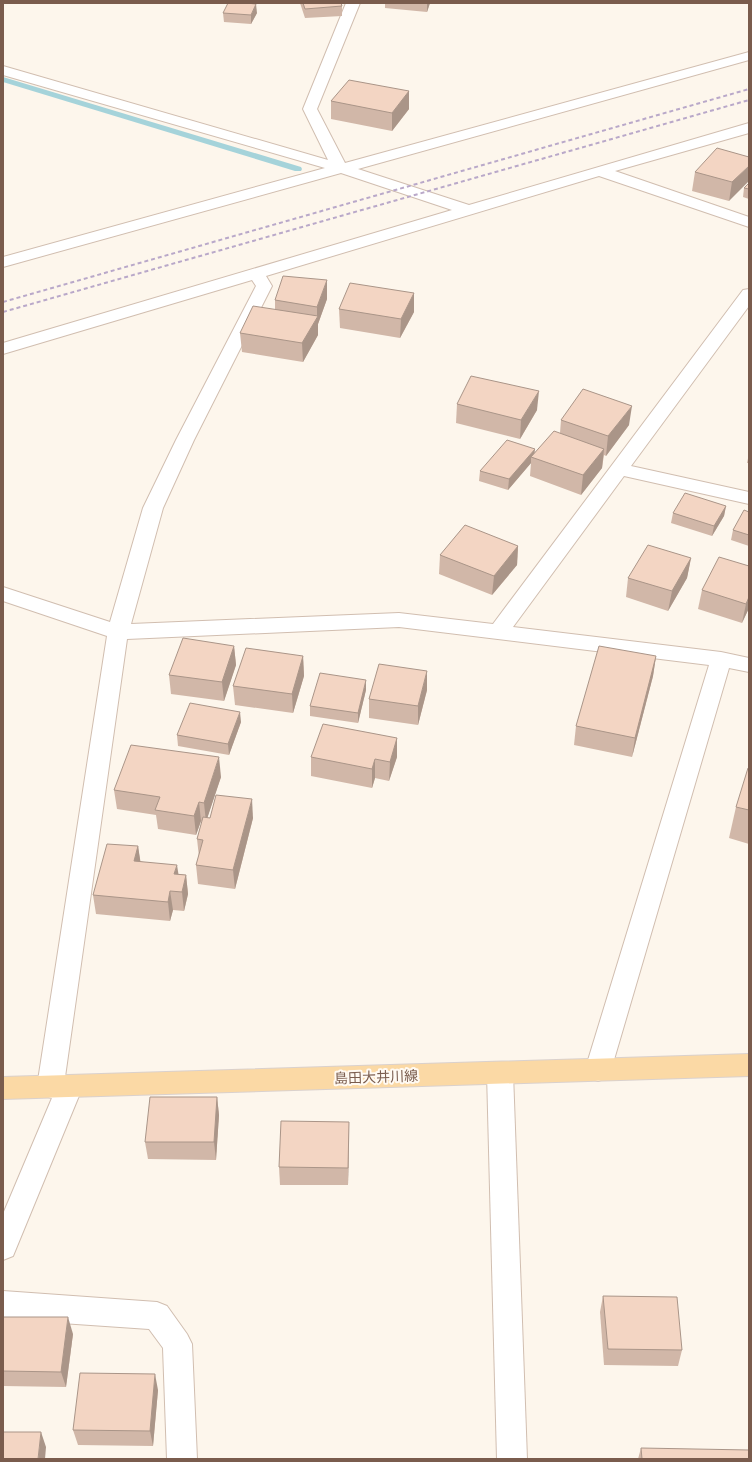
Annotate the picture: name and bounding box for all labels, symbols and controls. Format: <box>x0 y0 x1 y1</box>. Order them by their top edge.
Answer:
street label: 島田大井川線 <box>334 1067 418 1087</box>

